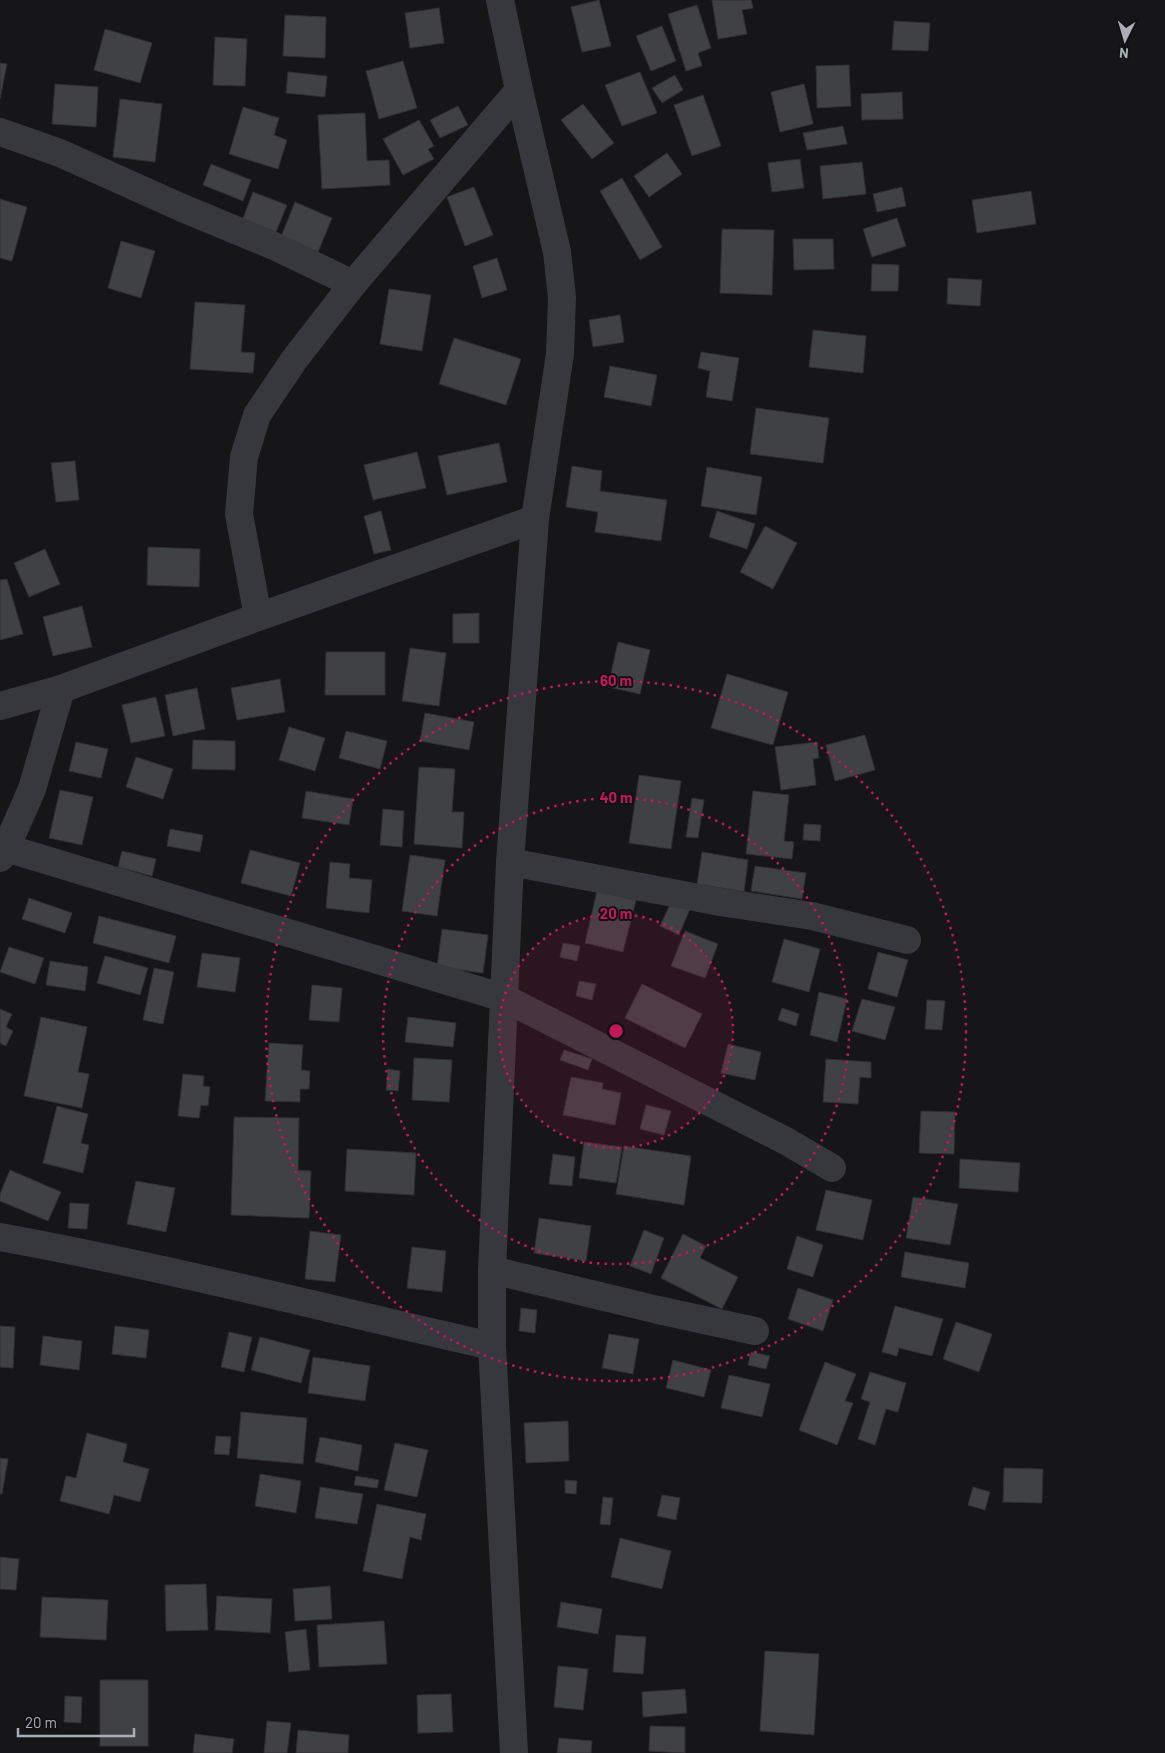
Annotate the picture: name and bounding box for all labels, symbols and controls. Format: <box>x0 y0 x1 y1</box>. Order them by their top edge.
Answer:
north arrow <box>1100 15 1150 65</box>
text: N <box>1118 45 1129 62</box>
text: 60 m <box>600 671 632 689</box>
text: 40 m <box>599 788 633 806</box>
text: 20 m <box>600 904 632 922</box>
centre of rings <box>607 1022 625 1040</box>
scale bar <box>18 1706 134 1738</box>
text: 20 m <box>25 1713 57 1731</box>

